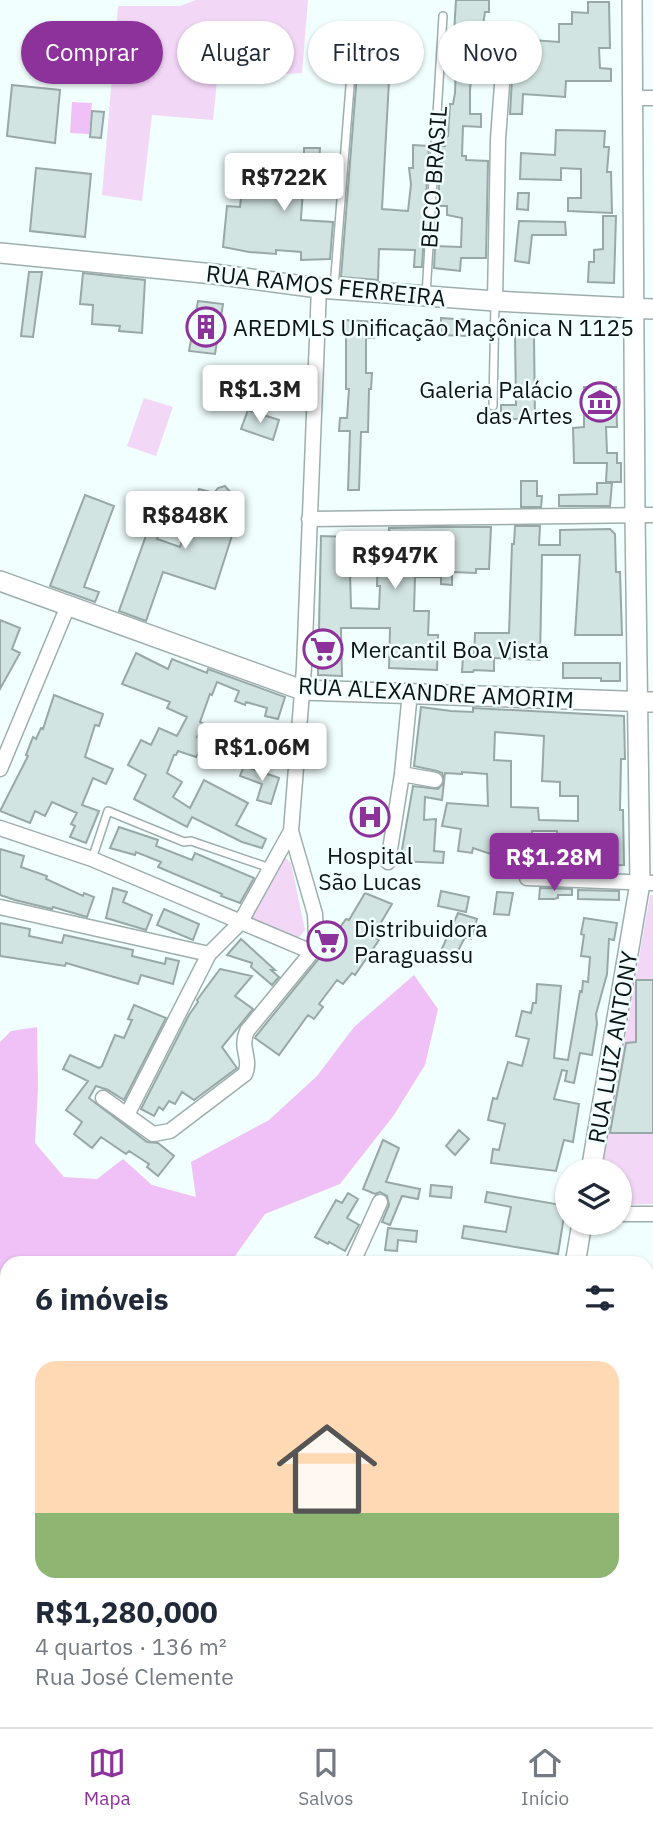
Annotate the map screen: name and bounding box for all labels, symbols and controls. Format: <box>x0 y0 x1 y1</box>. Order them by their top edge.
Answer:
chip: Comprar <box>21 21 163 84</box>
chip: Alugar <box>177 21 294 84</box>
chip: Filtros <box>308 21 424 84</box>
chip: Novo <box>438 21 542 84</box>
street label: BECO BRASIL <box>413 105 453 249</box>
pin: R$722K <box>227 154 341 213</box>
text: R$722K <box>241 161 327 191</box>
street label: RUA RAMOS FERREIRA <box>205 257 448 313</box>
building icon: AREDMLS Unificação Maçônica N 1125 <box>185 306 227 348</box>
place label: AREDMLS Unificação Maçônica N 1125 <box>233 312 634 342</box>
pin: R$1.3M <box>203 366 317 425</box>
text: R$1.3M <box>219 373 301 403</box>
place label: Galeria Palácio das Artes <box>419 374 573 430</box>
museum icon: Galeria Palácio das Artes <box>579 381 621 423</box>
pin: R$848K <box>128 491 242 551</box>
text: R$848K <box>142 499 228 529</box>
pin: R$947K <box>338 532 452 591</box>
text: R$947K <box>352 539 438 569</box>
supermarket icon: Mercantil Boa Vista <box>302 628 344 670</box>
place label: Mercantil Boa Vista <box>350 634 549 664</box>
street label: RUA ALEXANDRE AMORIM <box>297 670 575 714</box>
pin: R$1.06M <box>197 724 327 783</box>
text: R$1.06M <box>214 731 310 761</box>
hospital icon: Hospital São Lucas <box>349 796 391 838</box>
pin: R$1.28M <box>489 834 619 893</box>
place label: Hospital São Lucas <box>318 840 422 896</box>
text: R$1.28M <box>506 841 602 871</box>
place label: Distribuidora Paraguassu <box>354 913 488 969</box>
supermarket icon: Distribuidora Paraguassu <box>306 920 348 962</box>
street label: RUA LUIZ ANTONY <box>580 948 644 1145</box>
map controls <box>555 1158 632 1235</box>
button: layers <box>555 1158 632 1235</box>
text: 6 imóveis <box>35 1279 169 1318</box>
icon: filters <box>581 1279 619 1317</box>
icon: home <box>264 1406 390 1532</box>
text: R$1,280,000 <box>35 1592 218 1631</box>
text: 4 quartos · 136 m² <box>35 1631 227 1661</box>
text: Rua José Clemente <box>35 1661 234 1691</box>
tab: Mapa <box>84 1744 131 1810</box>
tab: Salvos <box>298 1744 353 1810</box>
tab: Início <box>521 1744 569 1810</box>

